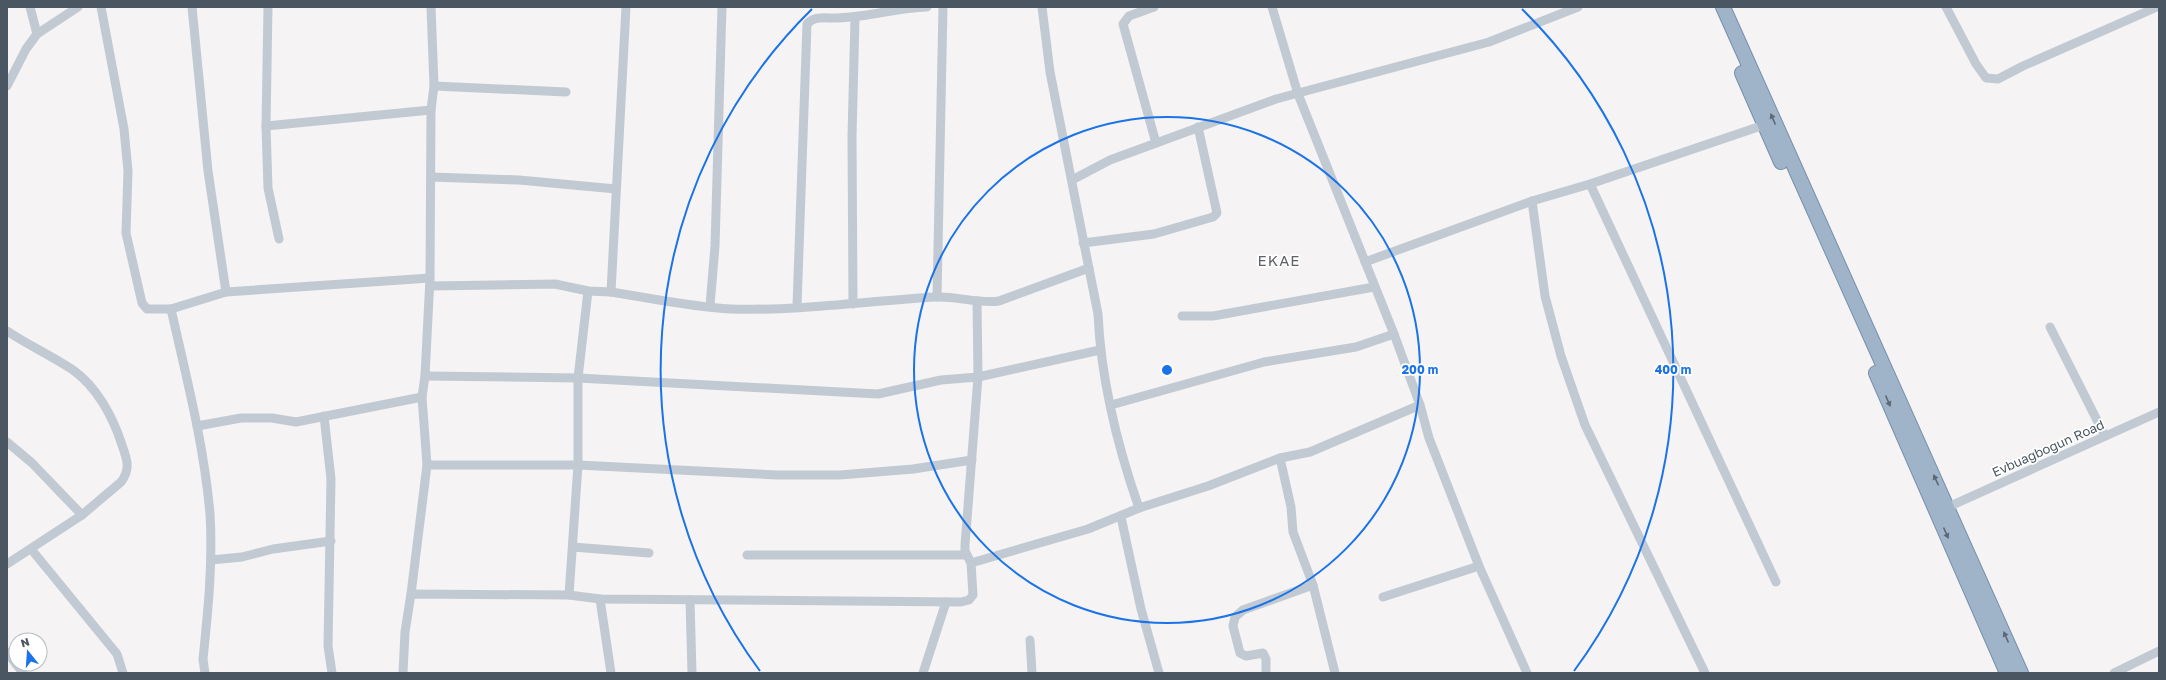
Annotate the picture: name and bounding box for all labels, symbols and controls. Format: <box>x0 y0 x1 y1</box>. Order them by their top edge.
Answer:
one-way arrow <box>1769 113 1775 125</box>
district label: EKAE <box>1257 251 1301 269</box>
text: 200 m <box>1402 362 1438 377</box>
text: 400 m <box>1655 362 1691 377</box>
centre of rings <box>1160 363 1174 377</box>
one-way arrow <box>1885 395 1891 406</box>
street label: Evbuagbogun Road <box>1989 416 2107 480</box>
one-way arrow <box>1933 474 1939 486</box>
one-way arrow <box>1943 527 1949 539</box>
one-way arrow <box>2002 631 2008 643</box>
north arrow <box>8 632 48 672</box>
text: N <box>19 635 31 649</box>

